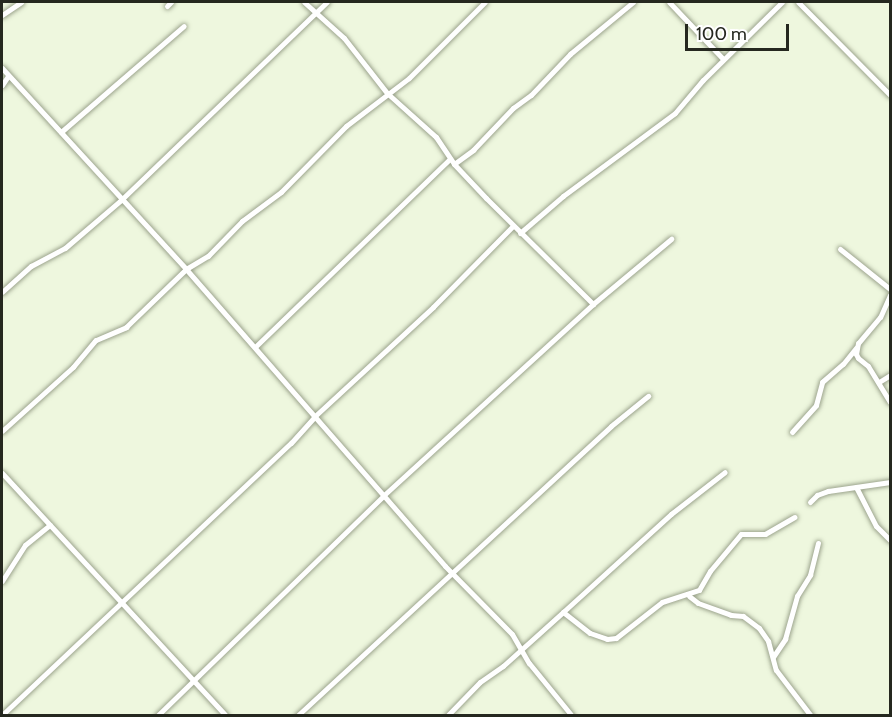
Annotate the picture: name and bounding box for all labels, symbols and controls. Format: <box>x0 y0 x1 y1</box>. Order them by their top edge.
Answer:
scale bar <box>688 12 792 50</box>
text: 100 m <box>696 23 747 45</box>

